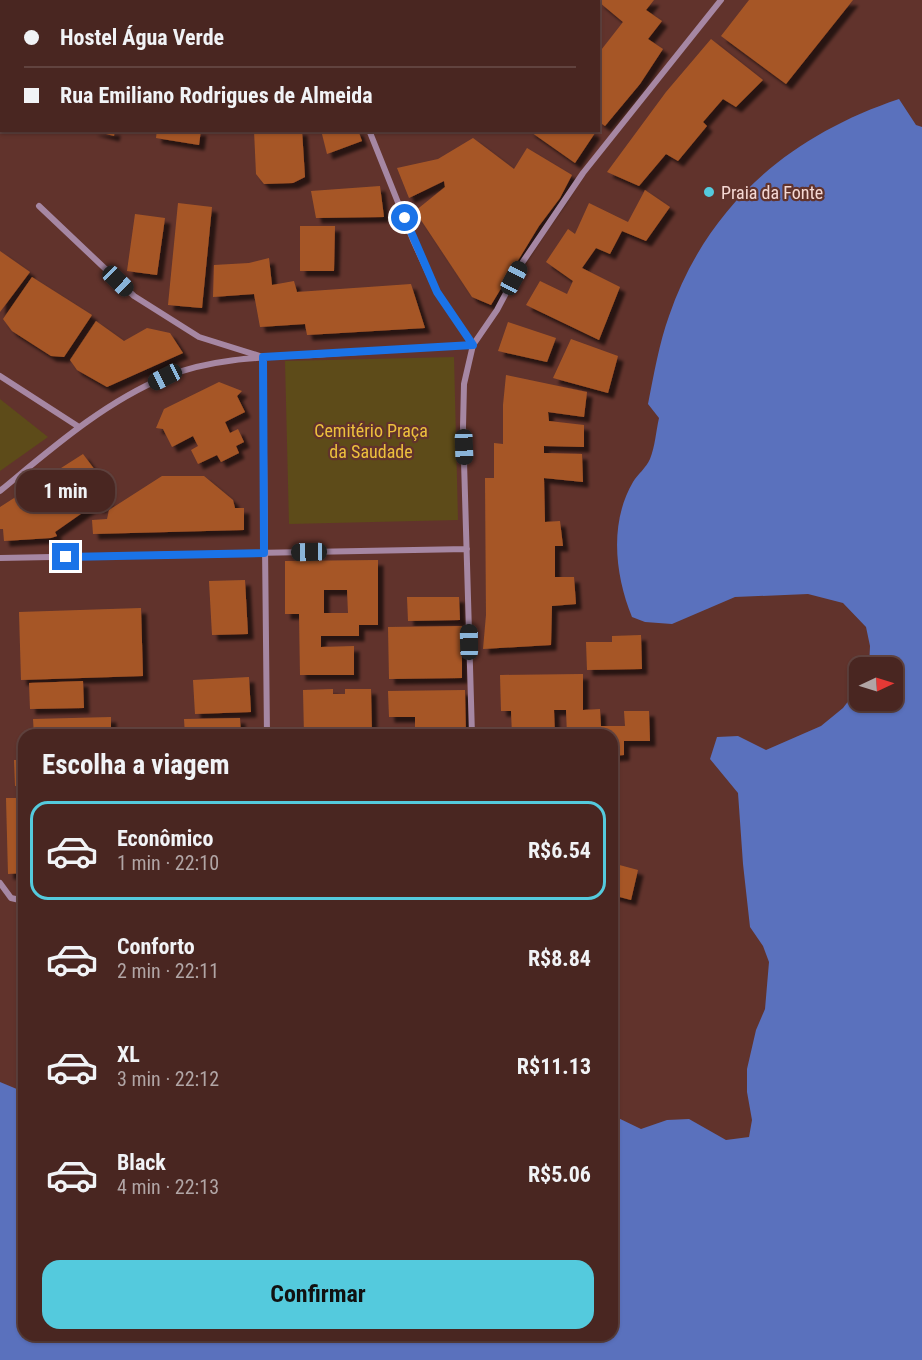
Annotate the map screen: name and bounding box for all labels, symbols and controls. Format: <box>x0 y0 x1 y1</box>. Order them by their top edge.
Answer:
text: Hostel Água Verde <box>60 25 224 50</box>
text: Rua Emiliano Rodrigues de Almeida <box>60 83 373 108</box>
place label: Praia da Fonte <box>721 182 823 203</box>
marker: Praia da Fonte <box>702 185 716 199</box>
route start <box>391 204 418 231</box>
car <box>498 258 530 298</box>
car <box>99 262 137 300</box>
car <box>145 361 185 393</box>
park label: Cemitério Praça da Saudade <box>314 420 428 462</box>
car <box>454 429 474 465</box>
callout: 1 min <box>16 470 116 512</box>
text: 1 min <box>43 479 88 503</box>
route end <box>52 543 79 570</box>
car <box>291 543 327 561</box>
car <box>460 624 478 660</box>
north arrow <box>849 657 903 711</box>
map controls <box>849 657 903 711</box>
text: Escolha a viagem <box>42 749 230 781</box>
icon: car <box>45 824 99 878</box>
text: Econômico <box>117 826 213 851</box>
text: R$6.54 <box>528 838 591 863</box>
text: 1 min · 22:10 <box>117 851 219 875</box>
icon: car <box>45 932 99 986</box>
text: Conforto <box>117 934 195 959</box>
text: R$8.84 <box>528 946 591 971</box>
text: 2 min · 22:11 <box>117 959 219 983</box>
icon: car <box>45 1040 99 1094</box>
text: XL <box>117 1042 140 1067</box>
text: R$11.13 <box>517 1054 591 1079</box>
text: 3 min · 22:12 <box>117 1067 219 1091</box>
icon: car <box>45 1148 99 1202</box>
text: Black <box>117 1150 166 1175</box>
text: R$5.06 <box>528 1162 591 1187</box>
text: 4 min · 22:13 <box>117 1175 219 1199</box>
button: Confirmar <box>42 1260 594 1329</box>

